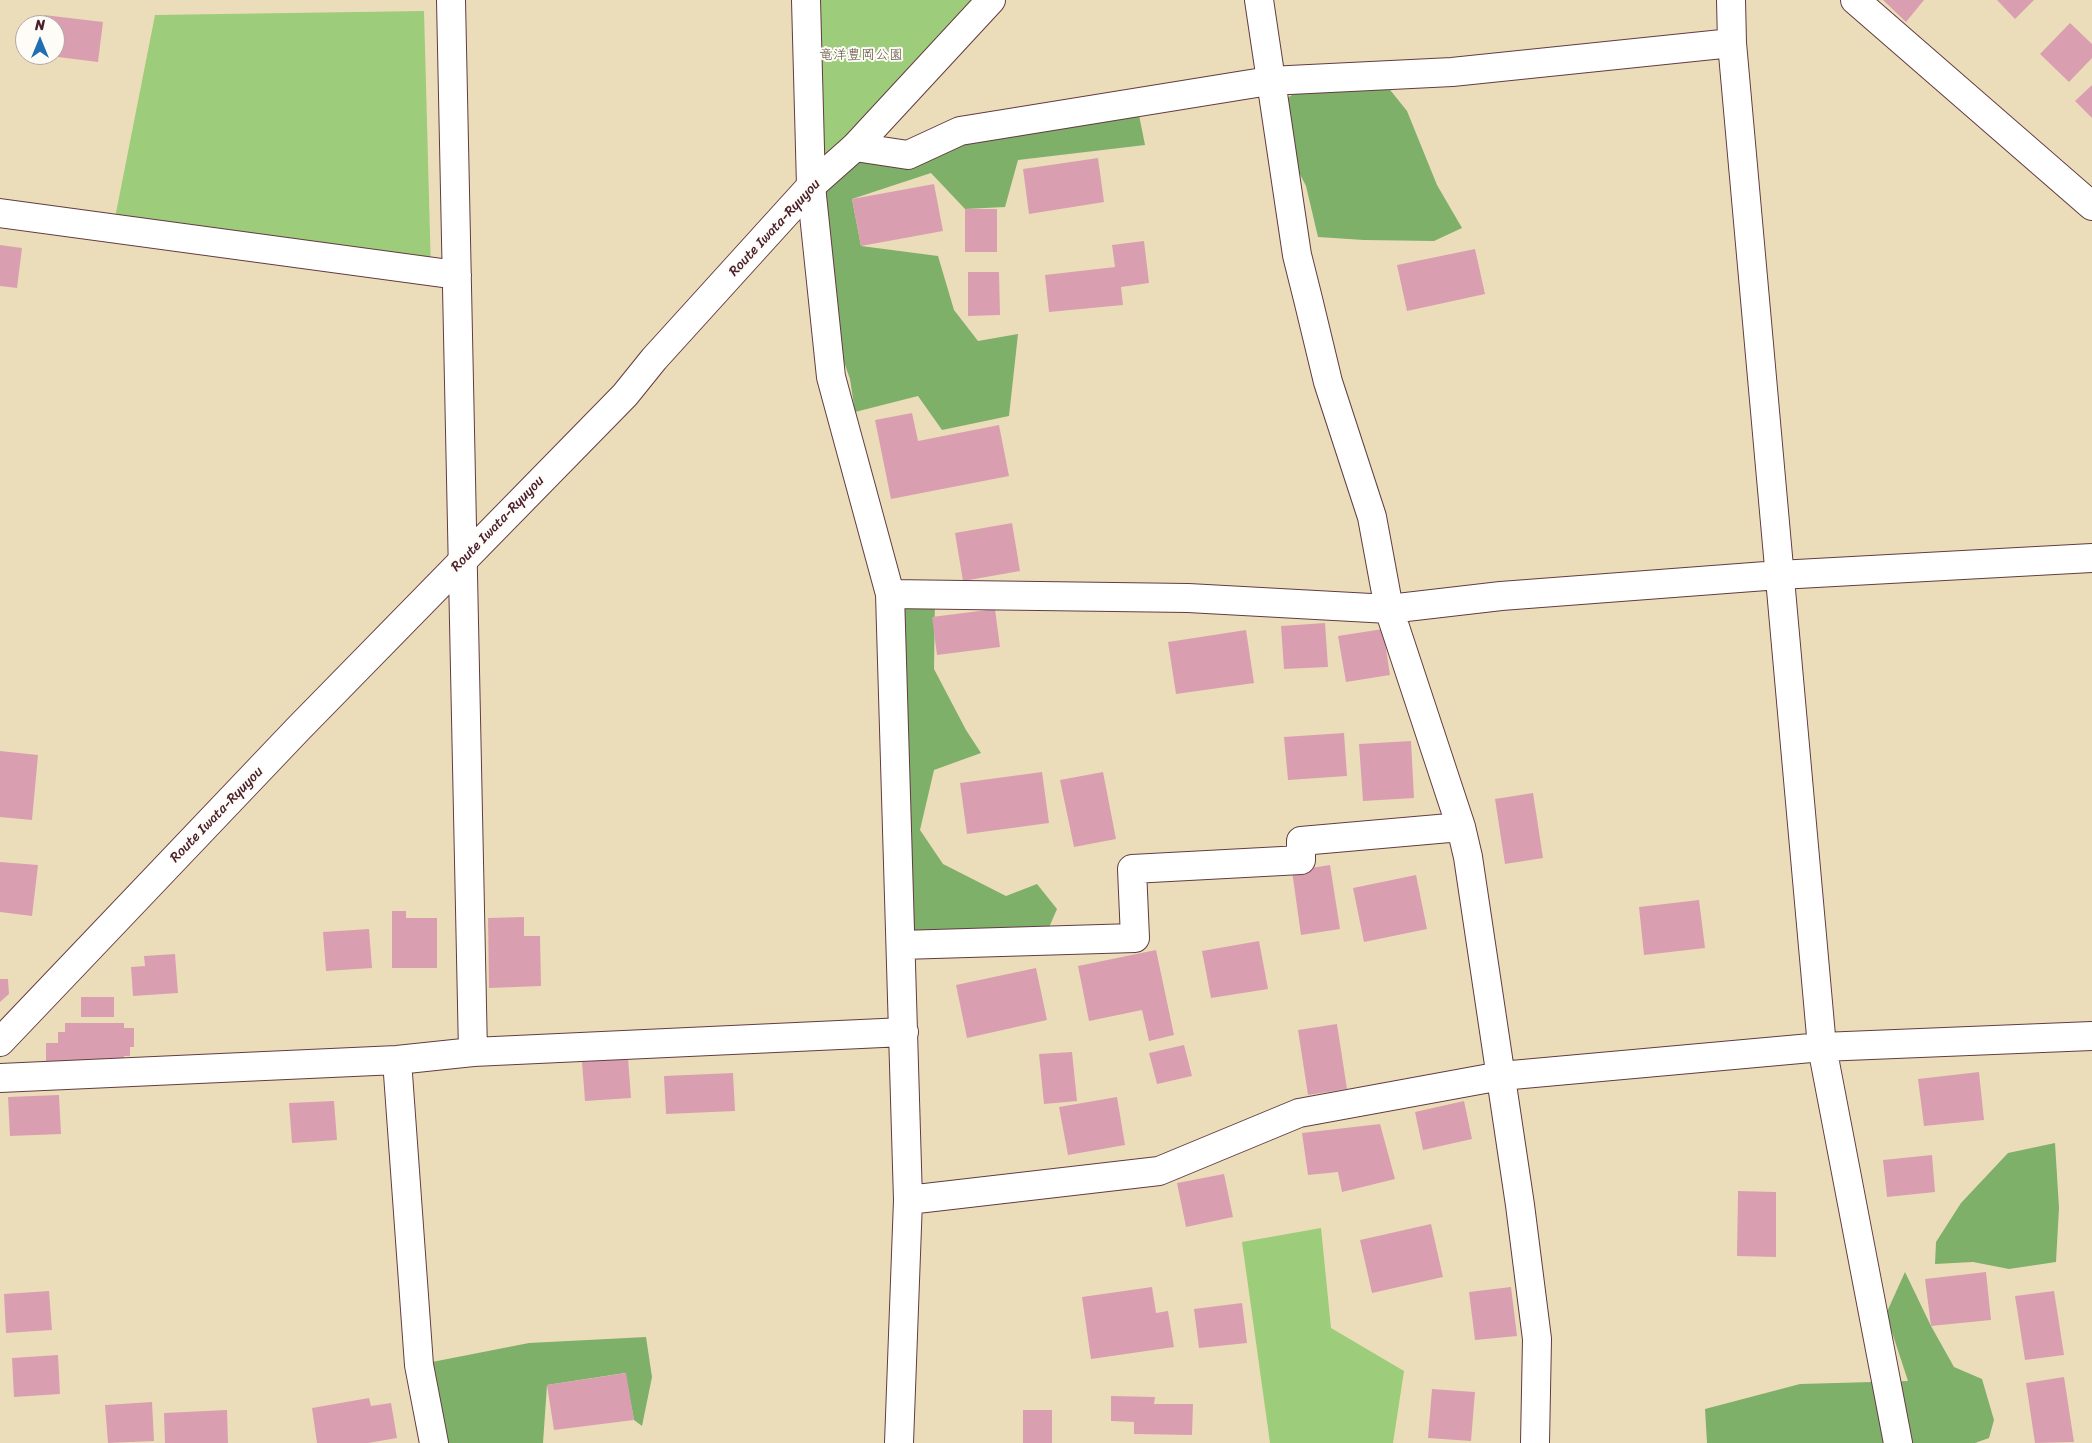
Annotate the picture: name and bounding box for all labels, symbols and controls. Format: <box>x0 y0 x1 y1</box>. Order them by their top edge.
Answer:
text: N <box>35 13 45 38</box>
north arrow <box>15 15 65 65</box>
park label: 竜洋豊岡公園 <box>819 47 903 63</box>
street label: Route Iwata-Ryuyou <box>726 176 824 280</box>
street label: Route Iwata-Ryuyou <box>448 473 548 575</box>
street label: Route Iwata-Ryuyou <box>167 764 267 866</box>

